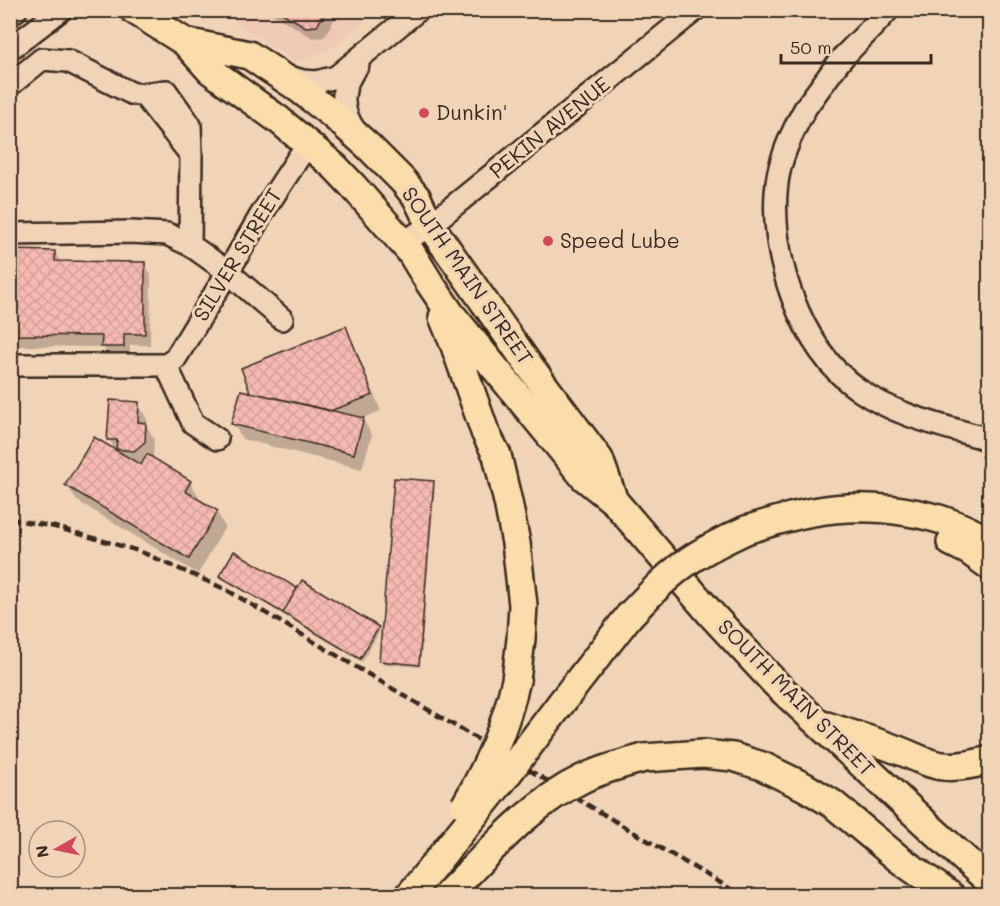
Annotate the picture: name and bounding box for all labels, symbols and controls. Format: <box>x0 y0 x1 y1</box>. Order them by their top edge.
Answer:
scale bar <box>781 27 931 65</box>
text: 50 m <box>790 35 832 59</box>
street label: PEKIN AVENUE <box>483 70 615 184</box>
place label: Dunkin' <box>436 98 507 125</box>
marker: Dunkin' <box>417 106 431 120</box>
street label: SOUTH MAIN STREET <box>397 181 540 369</box>
street label: SILVER STREET <box>186 183 287 326</box>
place label: Speed Lube <box>560 226 680 253</box>
marker: Speed Lube <box>541 234 555 248</box>
street label: SOUTH MAIN STREET <box>713 613 881 781</box>
north arrow <box>27 819 87 879</box>
text: N <box>30 844 53 859</box>

